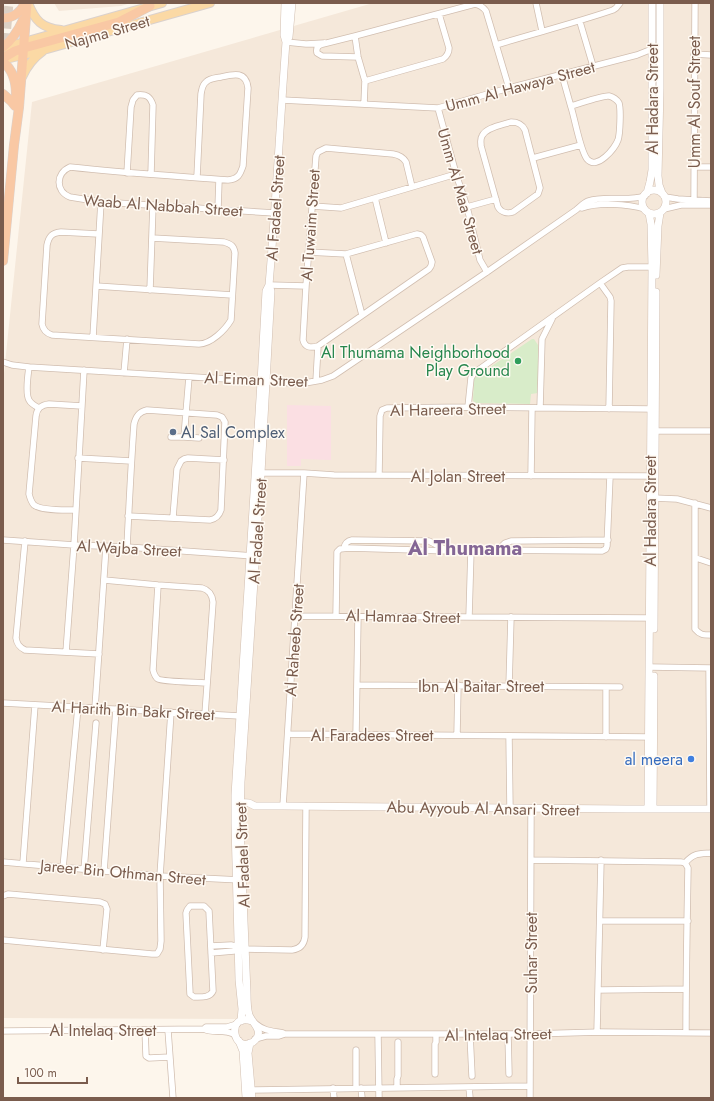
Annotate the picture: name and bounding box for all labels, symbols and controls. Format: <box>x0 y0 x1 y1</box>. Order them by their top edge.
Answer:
street label: Najma Street <box>62 9 152 56</box>
street label: Umm Al Souf Street <box>683 36 706 168</box>
street label: Al Hadara Street <box>641 43 664 155</box>
street label: Umm Al Hawaya Street <box>443 55 598 118</box>
street label: Umm Al Maa Street <box>432 125 490 257</box>
street label: Al Fadael Street <box>260 154 291 262</box>
street label: Al Tuwaim Street <box>295 168 326 282</box>
street label: Waab Al Nabbah Street <box>82 188 244 223</box>
place label: Al Thumama Neighborhood Play Ground <box>321 341 510 382</box>
marker: Al Thumama Neighborhood Play Ground <box>513 356 523 366</box>
street label: Al Eiman Street <box>204 366 308 393</box>
street label: Al Hareera Street <box>390 397 506 422</box>
place label: Al Sal Complex <box>181 421 285 444</box>
marker: Al Sal Complex <box>168 427 178 437</box>
street label: Al Hadara Street <box>639 455 662 567</box>
street label: Al Jolan Street <box>411 465 505 488</box>
street label: Al Fadael Street <box>242 477 273 585</box>
street label: Al Wajba Street <box>76 534 182 563</box>
district label: Al Thumama <box>407 534 522 563</box>
street label: Al Raheeb Street <box>279 583 310 697</box>
street label: Al Hamraa Street <box>346 604 461 629</box>
street label: Ibn Al Baitar Street <box>418 675 544 698</box>
street label: Al Harith Bin Bakr Street <box>51 695 215 726</box>
street label: Al Faradees Street <box>311 724 433 747</box>
place label: al meera <box>625 748 683 771</box>
marker: al meera <box>686 754 696 764</box>
street label: Abu Ayyoub Al Ansari Street <box>386 795 580 822</box>
street label: Al Fadael Street <box>229 801 256 908</box>
street label: Jareer Bin Othman Street <box>37 854 207 891</box>
street label: Suhar Street <box>520 912 543 994</box>
street label: Al Intelaq Street <box>50 1019 157 1042</box>
street label: Al Intelaq Street <box>444 1022 552 1047</box>
scale bar <box>18 1059 87 1085</box>
text: 100 m <box>24 1064 57 1082</box>

